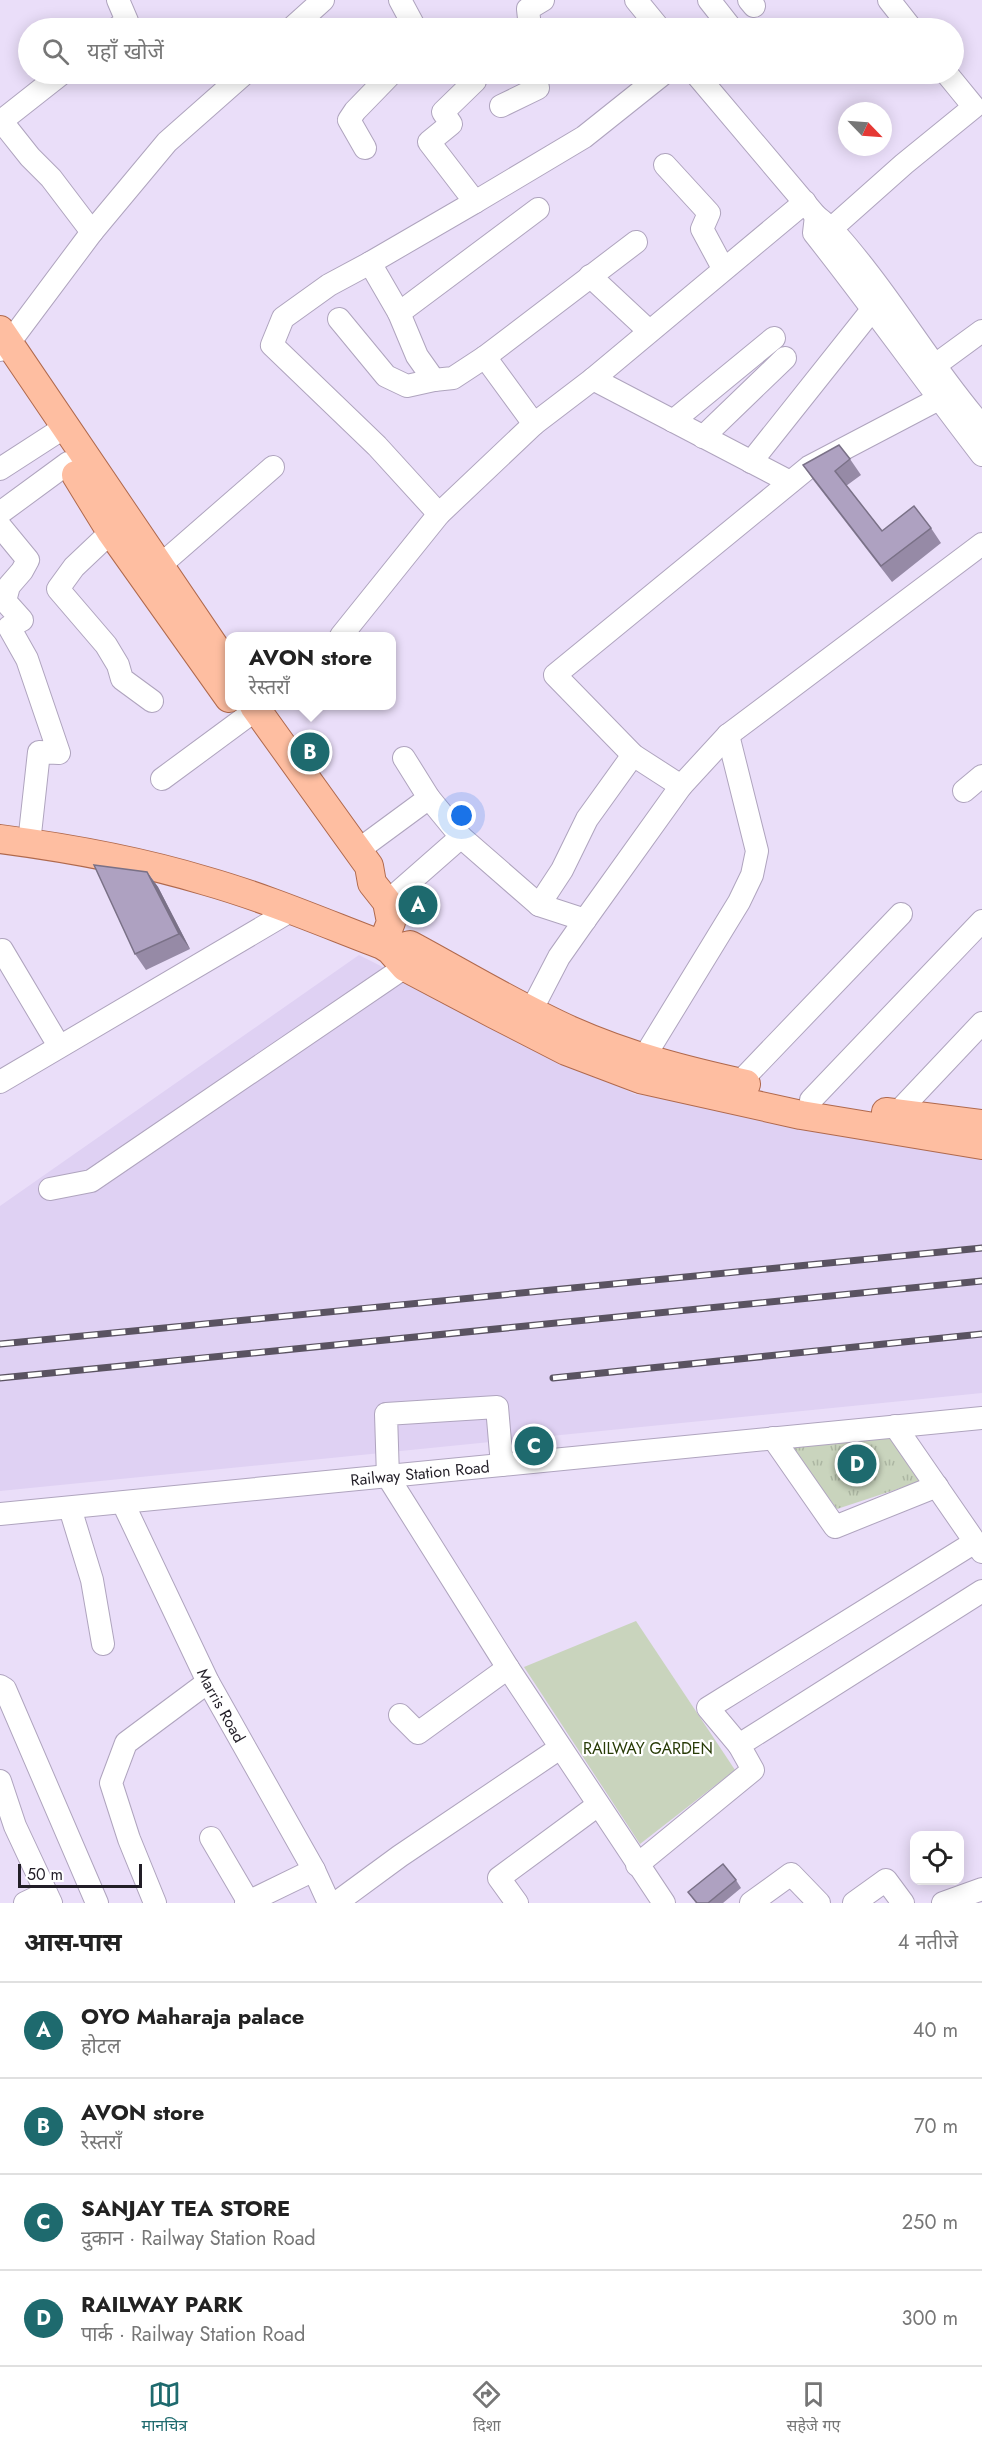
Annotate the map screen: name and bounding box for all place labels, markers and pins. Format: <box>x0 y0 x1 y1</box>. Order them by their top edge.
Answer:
pin: B <box>290 730 330 774</box>
pin: A <box>398 882 438 928</box>
pin: C <box>514 1424 554 1468</box>
pin: D <box>838 1442 876 1486</box>

